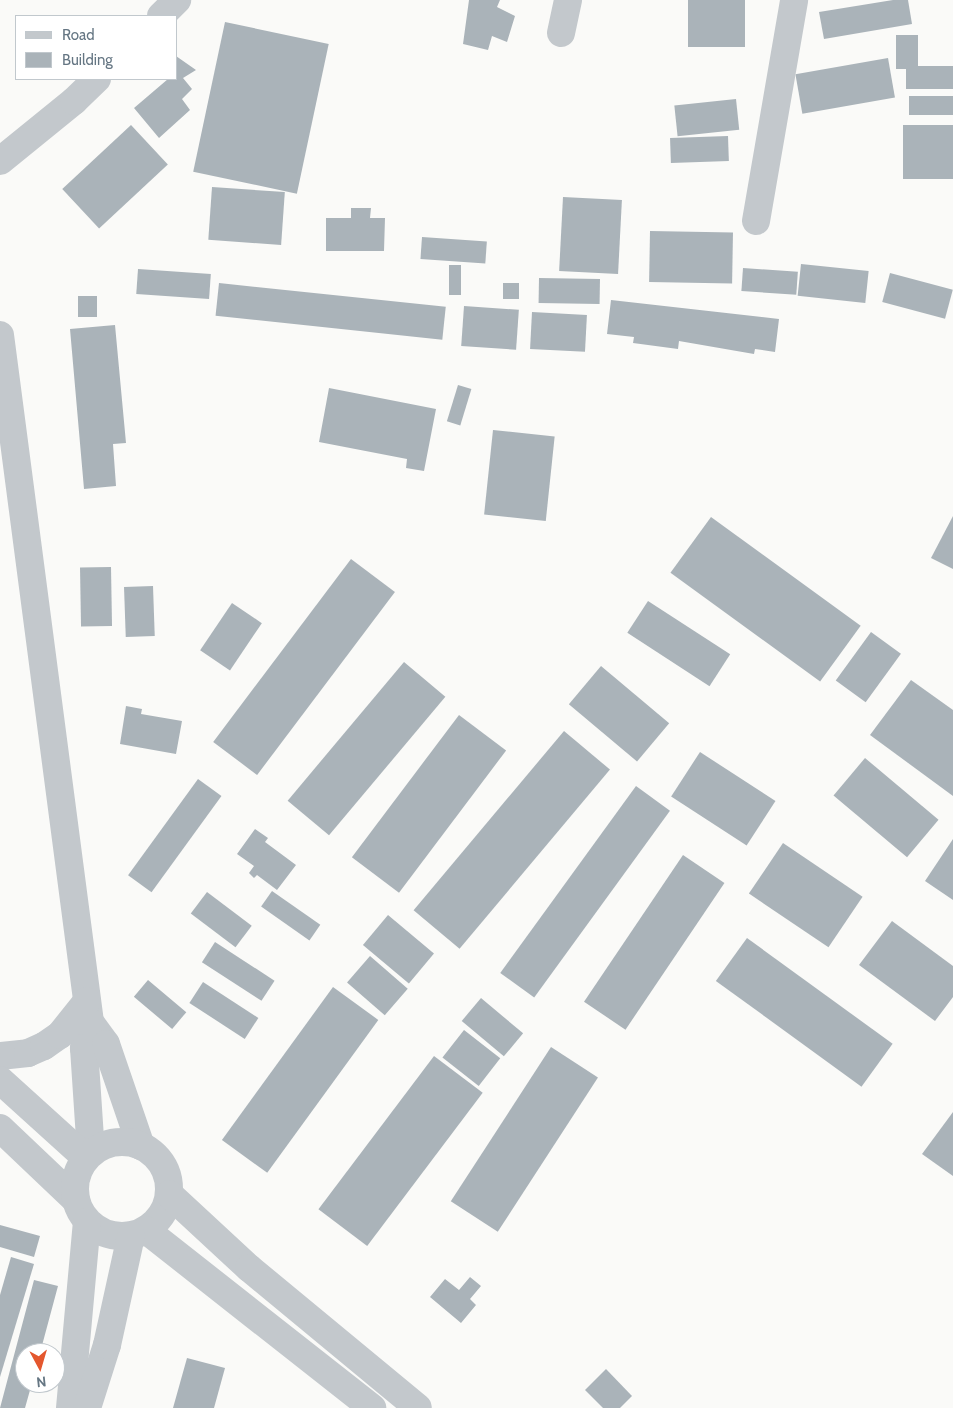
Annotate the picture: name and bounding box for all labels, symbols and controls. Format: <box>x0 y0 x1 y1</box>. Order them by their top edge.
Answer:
legend <box>15 15 178 80</box>
text: Road <box>62 26 95 44</box>
text: Building <box>62 51 113 69</box>
north arrow <box>15 1343 65 1393</box>
text: N <box>36 1372 47 1391</box>

